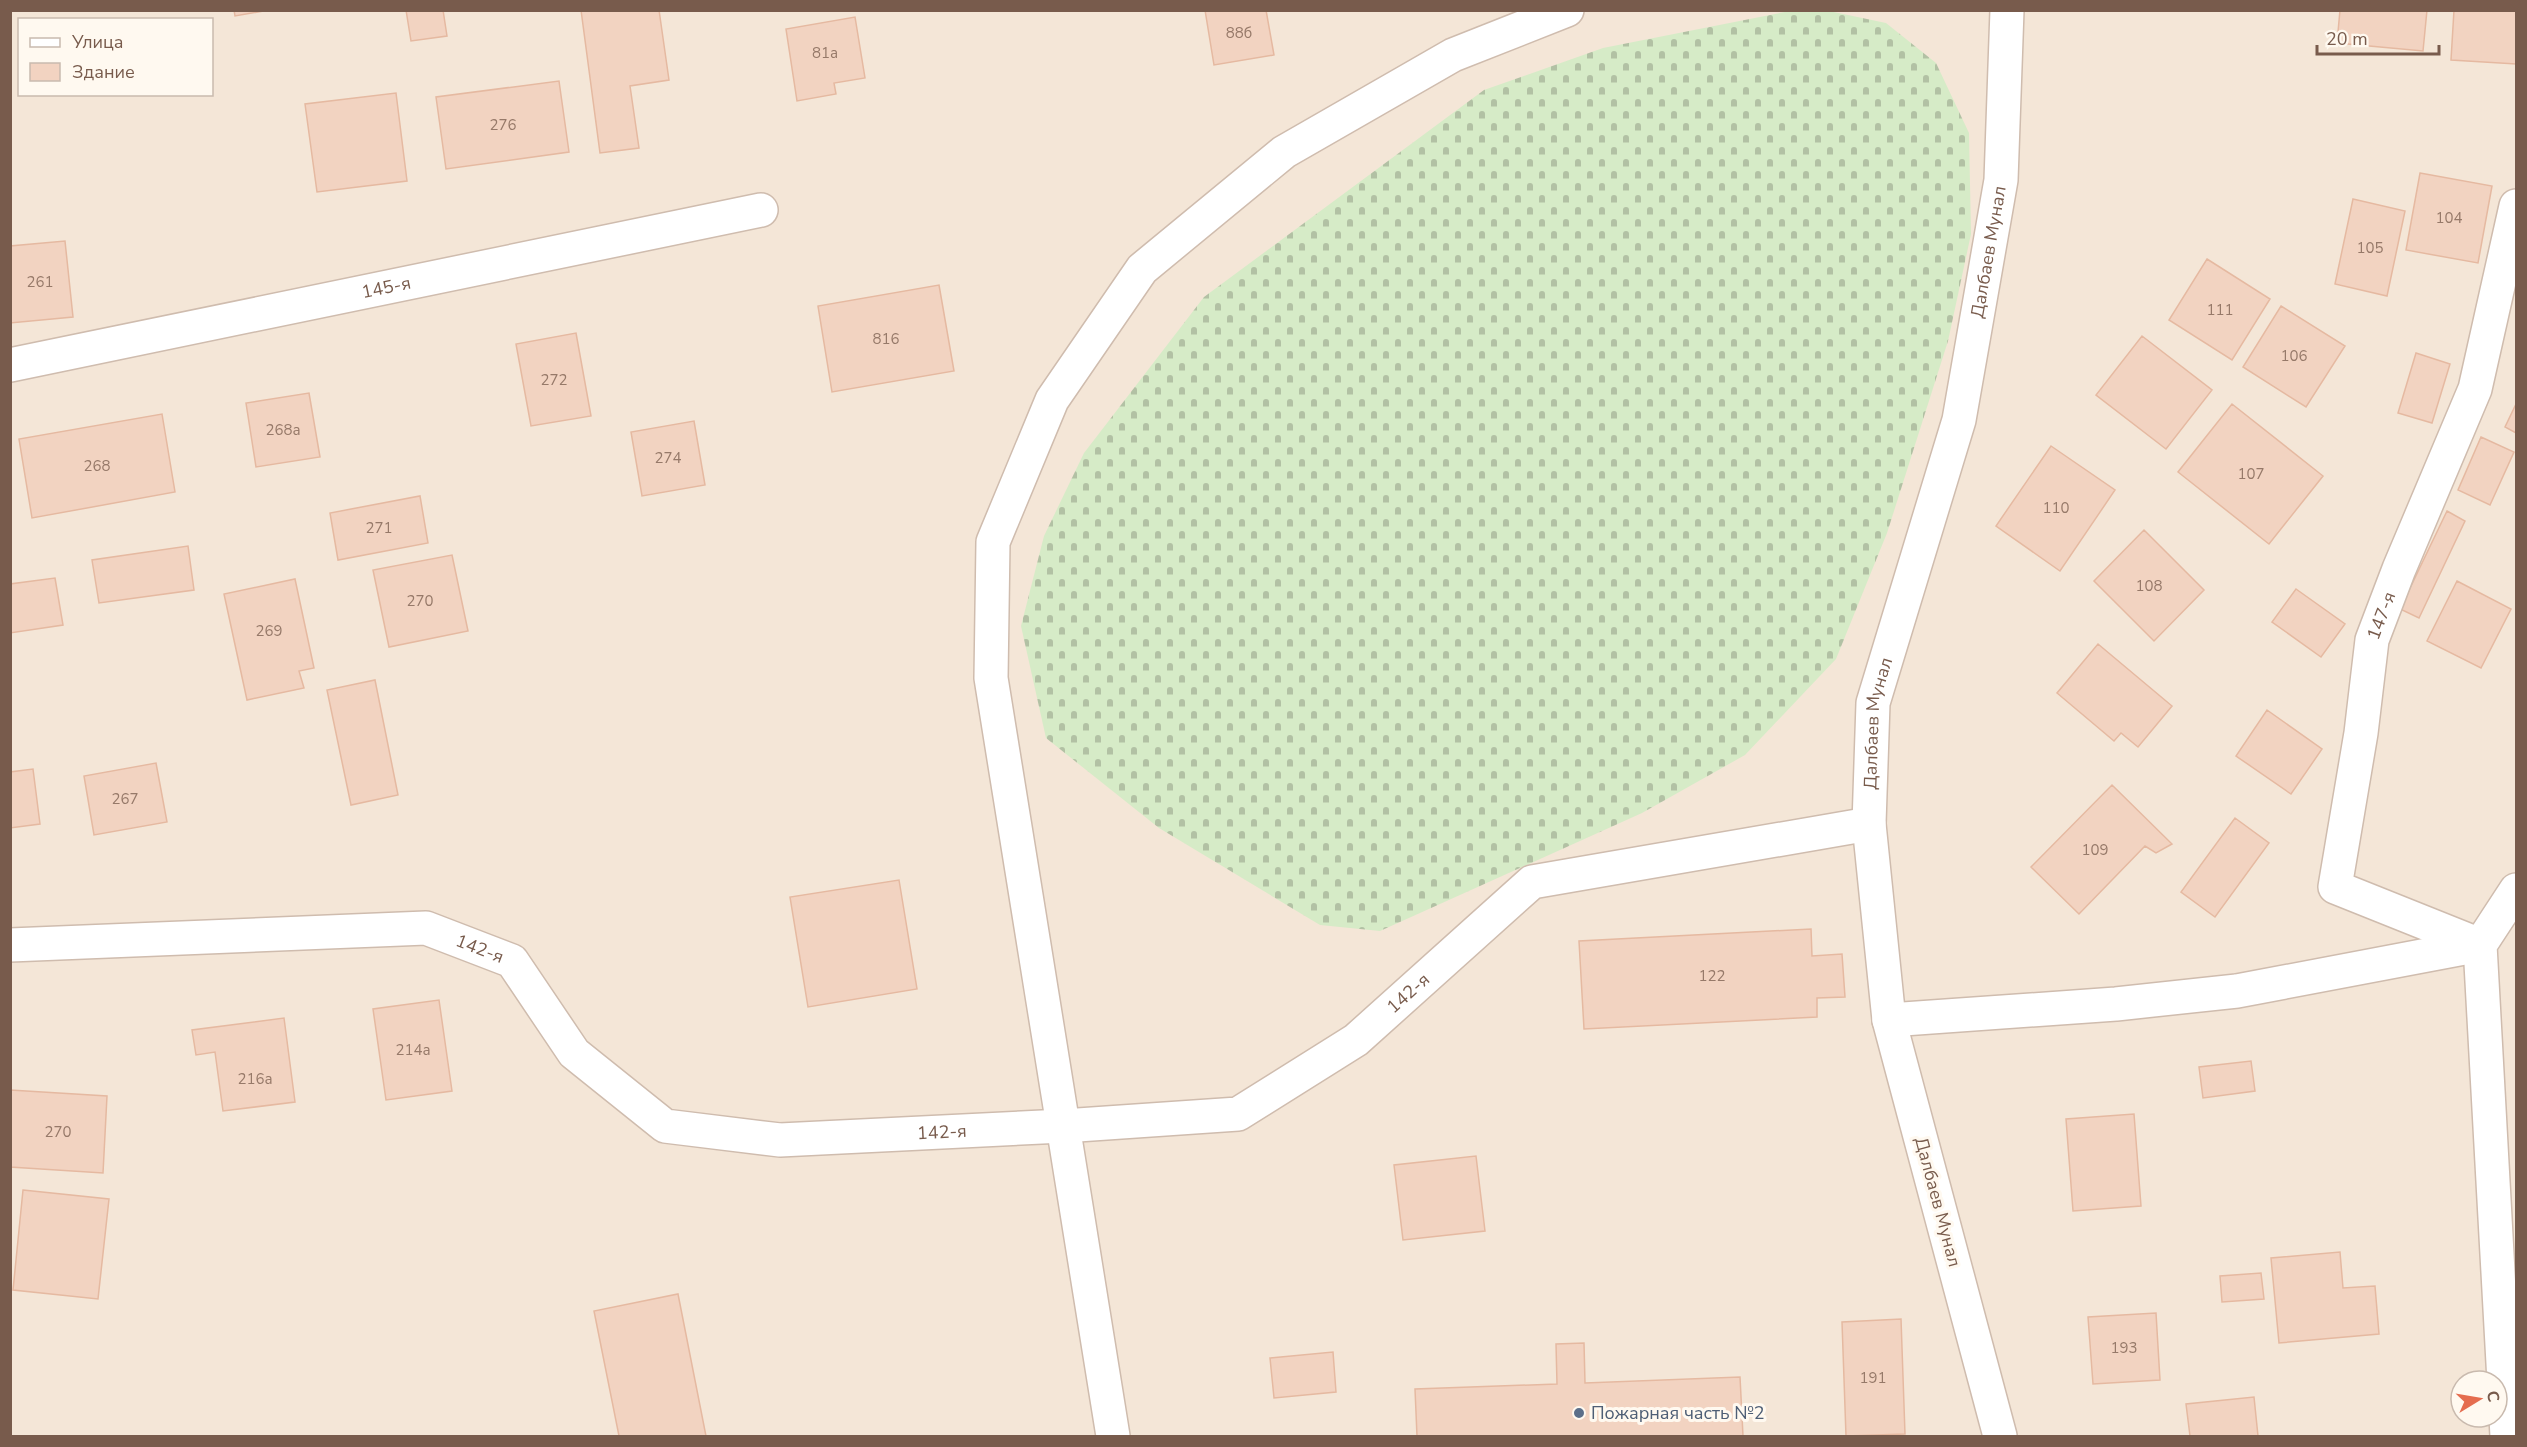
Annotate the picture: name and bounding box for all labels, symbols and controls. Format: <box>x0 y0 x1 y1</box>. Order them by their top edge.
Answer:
legend <box>18 18 213 96</box>
scale bar <box>2317 18 2438 56</box>
house number: 88б <box>1226 23 1252 43</box>
text: 20 m <box>2326 27 2368 51</box>
text: Улица <box>71 30 123 54</box>
house number: 81а <box>812 43 838 63</box>
text: Здание <box>72 60 135 84</box>
house number: 276 <box>489 115 517 135</box>
street label: Далбаев Мунал <box>1965 184 2012 320</box>
house number: 104 <box>2435 208 2463 228</box>
house number: 105 <box>2356 238 2384 258</box>
street label: 145-я <box>359 271 413 304</box>
house number: 261 <box>26 272 54 292</box>
house number: 111 <box>2206 300 2234 320</box>
house number: 816 <box>872 329 900 349</box>
house number: 106 <box>2280 346 2308 366</box>
house number: 272 <box>540 370 568 390</box>
house number: 268а <box>265 420 301 440</box>
house number: 274 <box>654 448 682 468</box>
house number: 268 <box>83 456 111 476</box>
house number: 107 <box>2237 464 2265 484</box>
house number: 110 <box>2042 498 2070 518</box>
house number: 271 <box>365 518 393 538</box>
house number: 108 <box>2135 576 2163 596</box>
street label: 147-я <box>2361 588 2401 643</box>
house number: 270 <box>406 591 434 611</box>
house number: 269 <box>255 621 283 641</box>
street label: Далбаев Мунал <box>1858 654 1898 790</box>
house number: 267 <box>111 789 139 809</box>
house number: 109 <box>2081 840 2109 860</box>
street label: 142-я <box>452 929 507 969</box>
house number: 122 <box>1698 966 1726 986</box>
street label: 142-я <box>1382 968 1435 1019</box>
house number: 214а <box>395 1040 431 1060</box>
house number: 216а <box>237 1069 273 1089</box>
street label: 142-я <box>916 1119 967 1145</box>
house number: 270 <box>44 1122 72 1142</box>
street label: Далбаев Мунал <box>1909 1134 1967 1270</box>
house number: 193 <box>2110 1338 2138 1358</box>
house number: 191 <box>1859 1368 1887 1388</box>
north arrow <box>2449 1369 2509 1429</box>
text: С <box>2481 1389 2505 1404</box>
place label: Пожарная часть №2 <box>1591 1401 1765 1425</box>
marker: Пожарная часть №2 <box>1572 1406 1586 1420</box>

